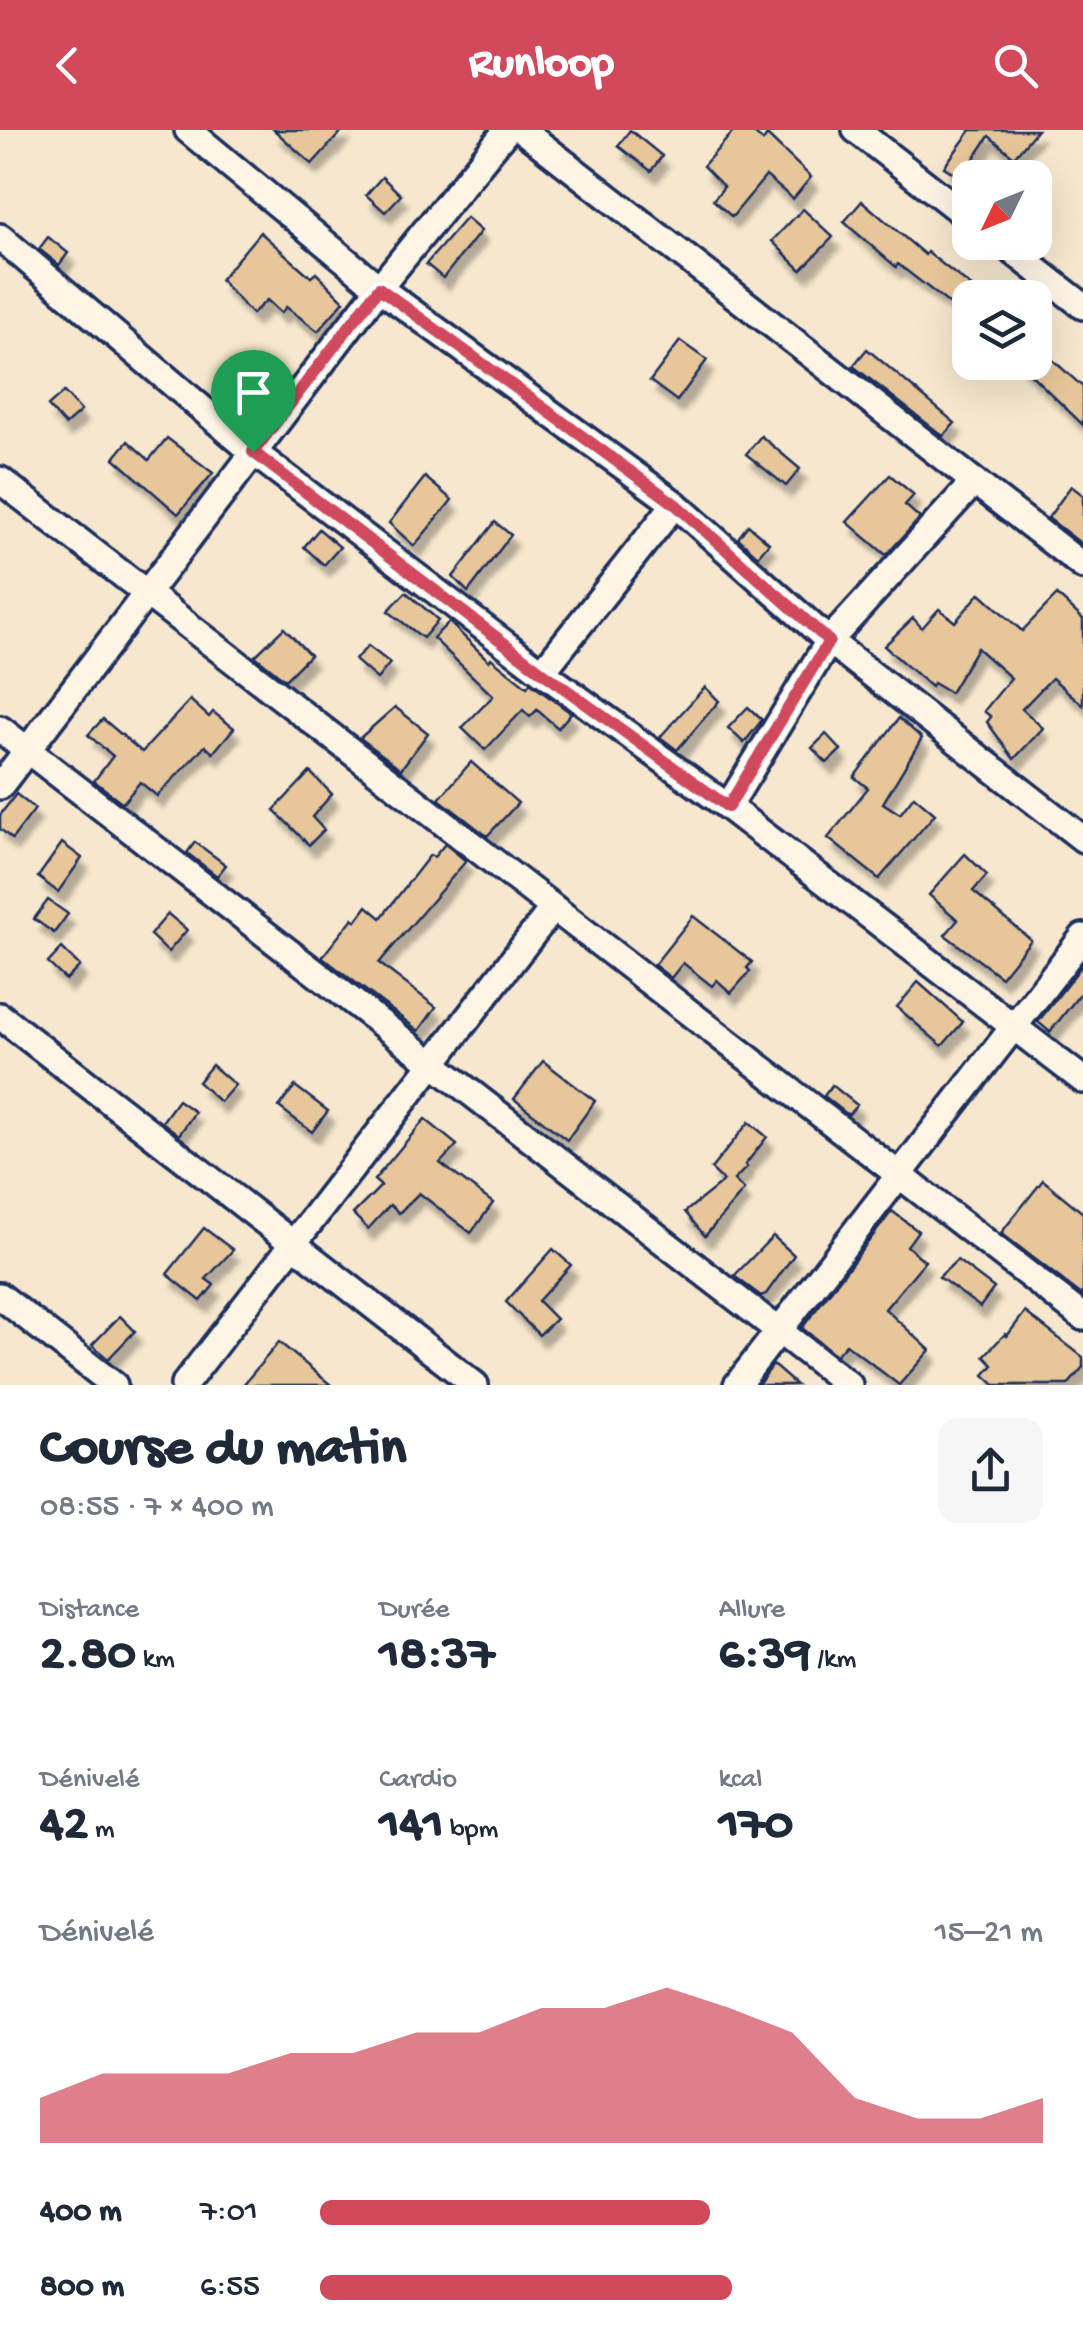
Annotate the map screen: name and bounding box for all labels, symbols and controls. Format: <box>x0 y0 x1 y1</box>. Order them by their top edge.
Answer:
icon: back <box>40 38 95 93</box>
icon: search <box>988 38 1043 93</box>
text: Runloop <box>469 39 614 92</box>
north arrow <box>952 160 1052 260</box>
map controls <box>952 160 1052 380</box>
button: layers <box>952 280 1052 380</box>
pin <box>211 350 296 453</box>
icon: arrive <box>226 365 281 420</box>
button: share <box>938 1418 1043 1523</box>
text: Course du matin <box>40 1419 406 1483</box>
text: 08:55 · 7 × 400 m <box>40 1489 274 1527</box>
text: Distance <box>40 1594 139 1627</box>
text: Durée <box>379 1594 450 1627</box>
text: Allure <box>719 1594 785 1627</box>
text: 2.80 <box>40 1627 136 1686</box>
text: 18:37 <box>379 1627 495 1686</box>
text: 6:39 <box>719 1627 811 1686</box>
text: km <box>136 1644 175 1677</box>
text: /km <box>811 1644 856 1677</box>
text: Dénivelé <box>40 1764 140 1797</box>
text: Cardio <box>379 1764 457 1797</box>
text: kcal <box>719 1764 762 1797</box>
text: 42 <box>40 1797 88 1856</box>
text: 141 <box>379 1797 443 1856</box>
text: 170 <box>719 1797 793 1856</box>
text: m <box>88 1814 115 1847</box>
text: bpm <box>443 1814 498 1847</box>
text: Dénivelé <box>40 1915 154 1953</box>
text: 15–21 m <box>935 1915 1043 1953</box>
text: 400 m <box>40 2194 122 2232</box>
text: 7:01 <box>200 2194 258 2232</box>
text: 800 m <box>40 2269 124 2307</box>
text: 6:55 <box>200 2269 260 2307</box>

